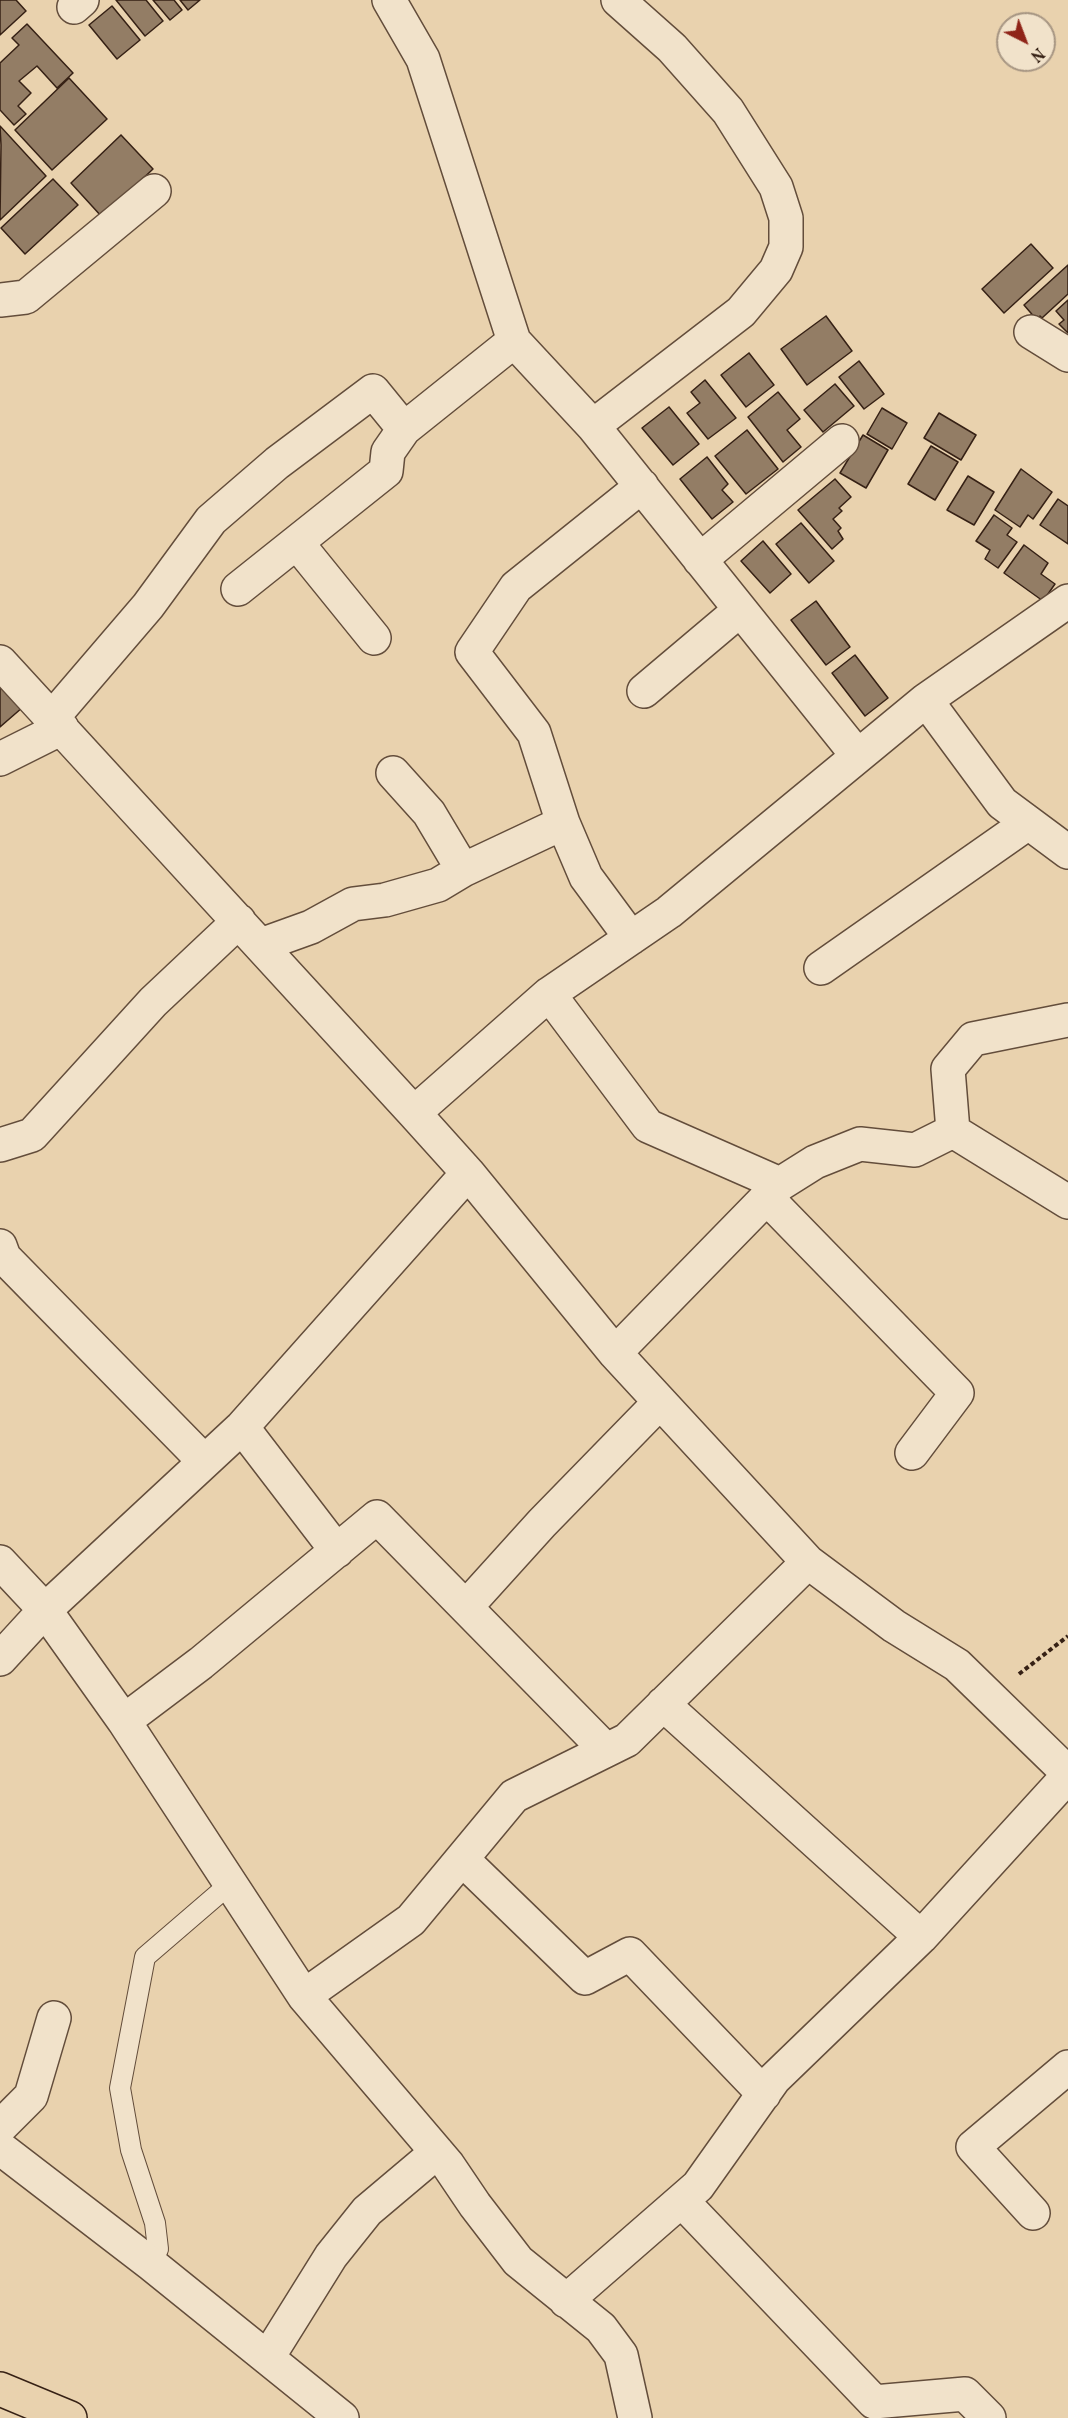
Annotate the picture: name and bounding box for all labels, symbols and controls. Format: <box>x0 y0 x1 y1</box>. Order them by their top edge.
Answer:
north arrow <box>996 12 1056 72</box>
text: N <box>1025 42 1048 66</box>

